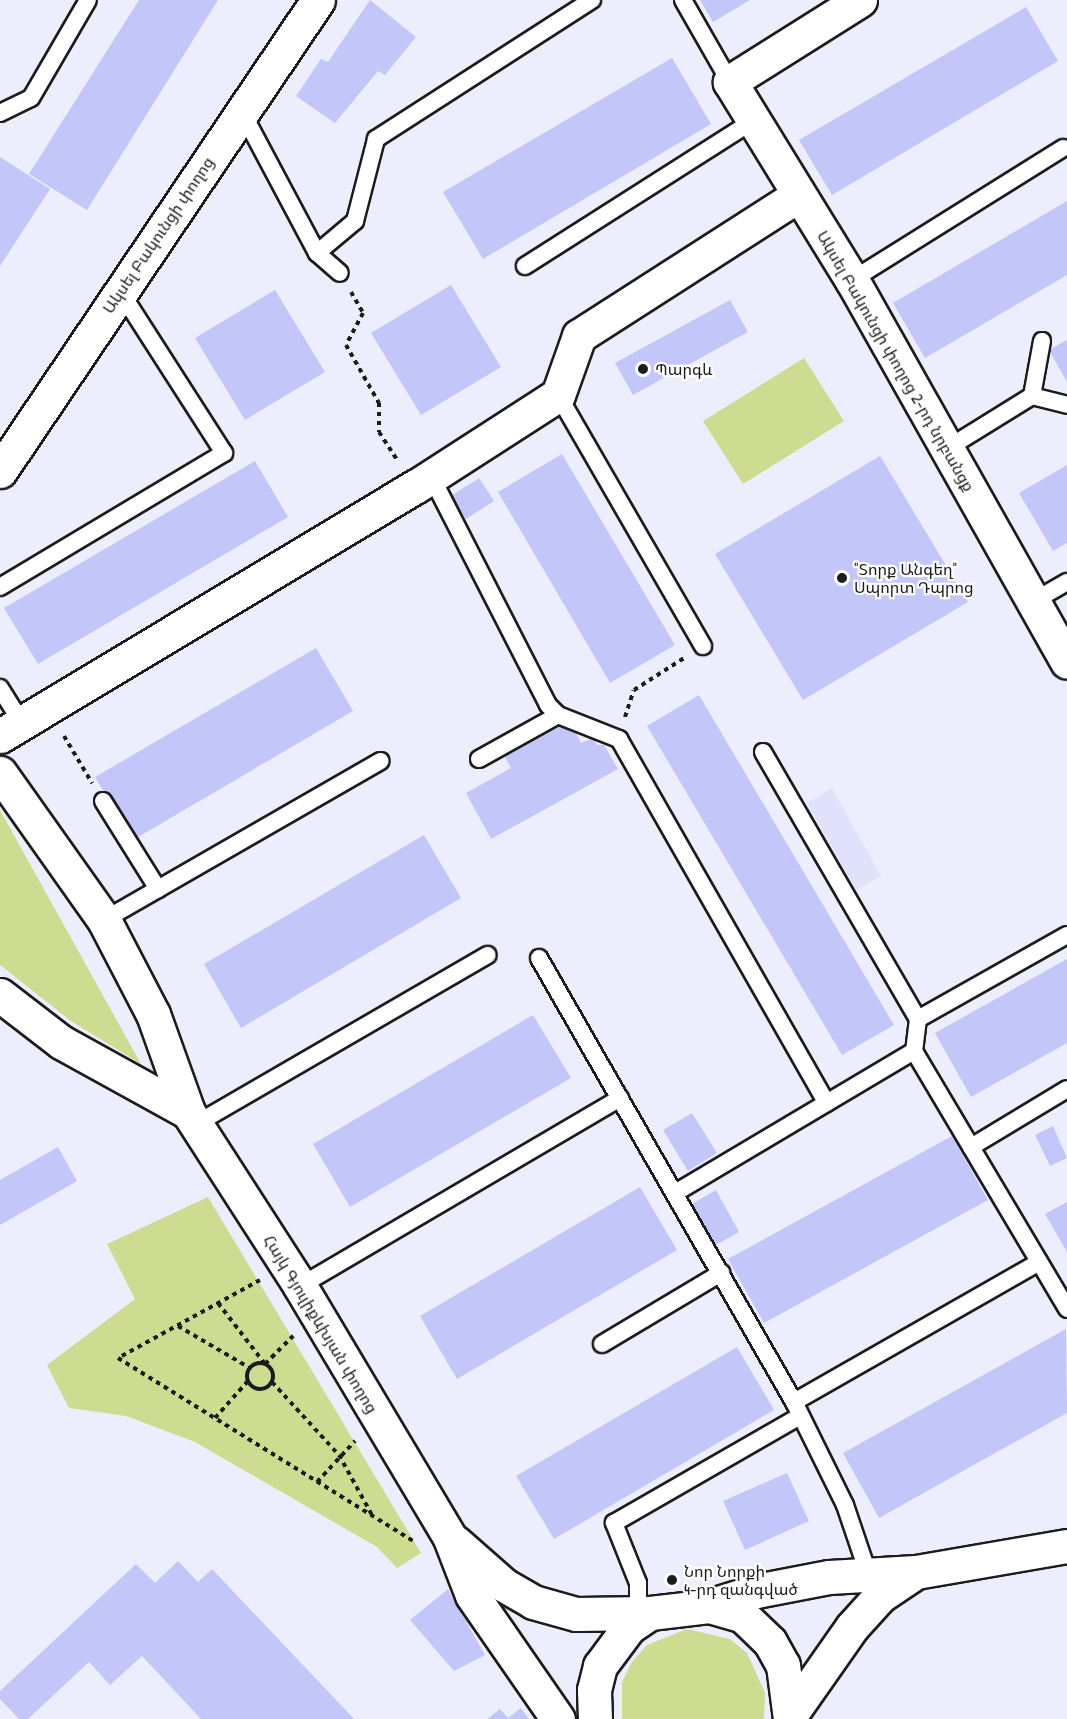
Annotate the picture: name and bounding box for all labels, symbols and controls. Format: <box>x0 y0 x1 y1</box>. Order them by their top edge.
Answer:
street label: Ակսել Բակունցի փողոց <box>98 153 218 317</box>
street label: Ակսել Բակունցի փողոց 2-րդ նրբանցք <box>813 227 979 495</box>
place label: Պարգև <box>655 359 712 379</box>
marker: Պարգև <box>636 362 650 376</box>
place label: "Տորք Անգեղ" Սպորտ Դպրոց <box>854 559 974 597</box>
marker: "Տորք Անգեղ" Սպորտ Դպրոց <box>835 571 849 585</box>
street label: Հայկ Գյուլիքևխյան փողոց <box>260 1231 382 1417</box>
place label: Նոր Նորքի 4-րդ զանգված <box>684 1561 798 1599</box>
marker: Նոր Նորքի 4-րդ զանգված <box>665 1573 679 1587</box>

